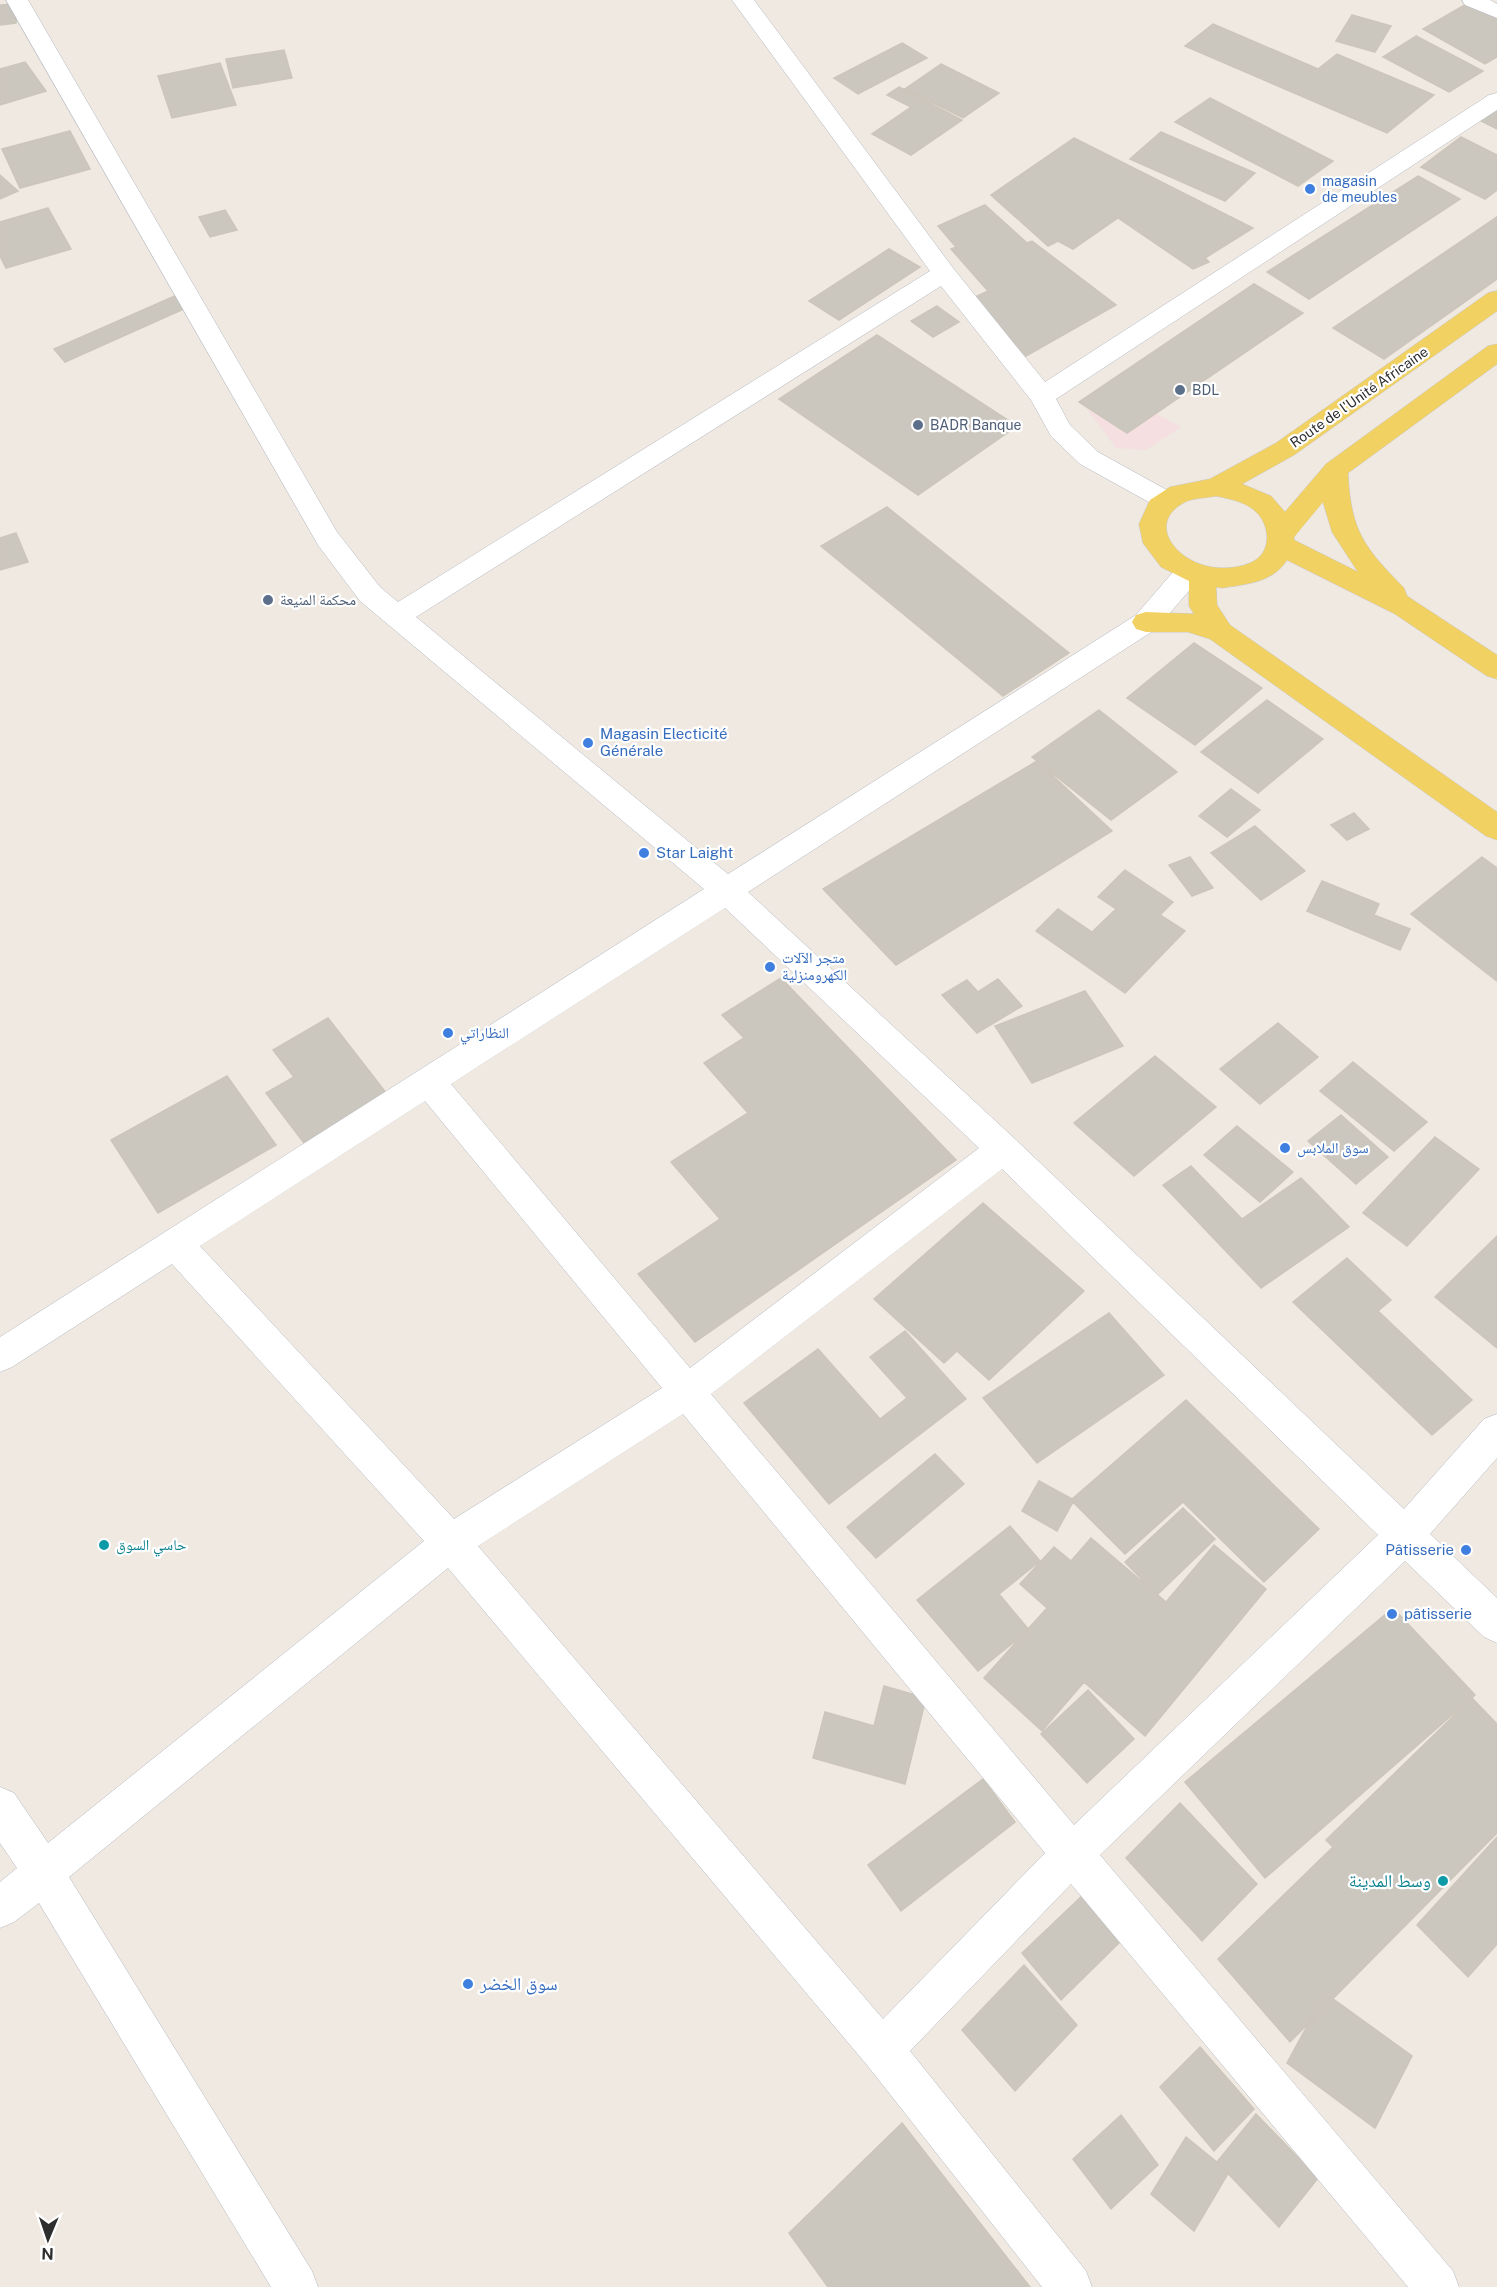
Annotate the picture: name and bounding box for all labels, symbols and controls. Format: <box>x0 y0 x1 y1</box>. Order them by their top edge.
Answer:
place label: magasin de meubles <box>1322 173 1397 205</box>
marker: magasin de meubles <box>1303 182 1317 196</box>
street label: Route de l'Unité Africaine <box>1287 343 1431 451</box>
place label: BDL <box>1192 382 1219 398</box>
marker: BDL <box>1173 383 1187 397</box>
place label: BADR Banque <box>930 417 1022 433</box>
marker: BADR Banque <box>911 418 925 432</box>
place label: محكمة المنيعة <box>280 591 356 608</box>
marker: محكمة المنيعة <box>261 593 275 607</box>
place label: Magasin Electicité Générale <box>600 725 728 759</box>
marker: Magasin Electicité Générale <box>581 736 595 750</box>
place label: Star Laight <box>656 844 733 861</box>
marker: Star Laight <box>637 846 651 860</box>
place label: متجر الآلات الكهرومنزلية <box>782 949 847 984</box>
marker: متجر الآلات الكهرومنزلية <box>763 960 777 974</box>
place label: النظاراتي <box>460 1024 509 1045</box>
marker: النظاراتي <box>441 1026 455 1040</box>
place label: سوق الملابس <box>1297 1139 1369 1158</box>
marker: سوق الملابس <box>1278 1141 1292 1155</box>
place label: حاسي السوق <box>116 1536 187 1557</box>
marker: حاسي السوق <box>97 1538 111 1552</box>
place label: Pâtisserie <box>1385 1541 1454 1558</box>
marker: Pâtisserie <box>1459 1543 1473 1557</box>
place label: pâtisserie <box>1404 1605 1472 1622</box>
marker: pâtisserie <box>1385 1607 1399 1621</box>
place label: وسط المدينة <box>1349 1870 1431 1891</box>
marker: وسط المدينة <box>1436 1874 1450 1888</box>
place label: سوق الخضر <box>479 1973 558 1995</box>
marker: سوق الخضر <box>461 1977 475 1991</box>
north arrow <box>18 2209 78 2269</box>
text: N <box>41 2244 54 2263</box>

